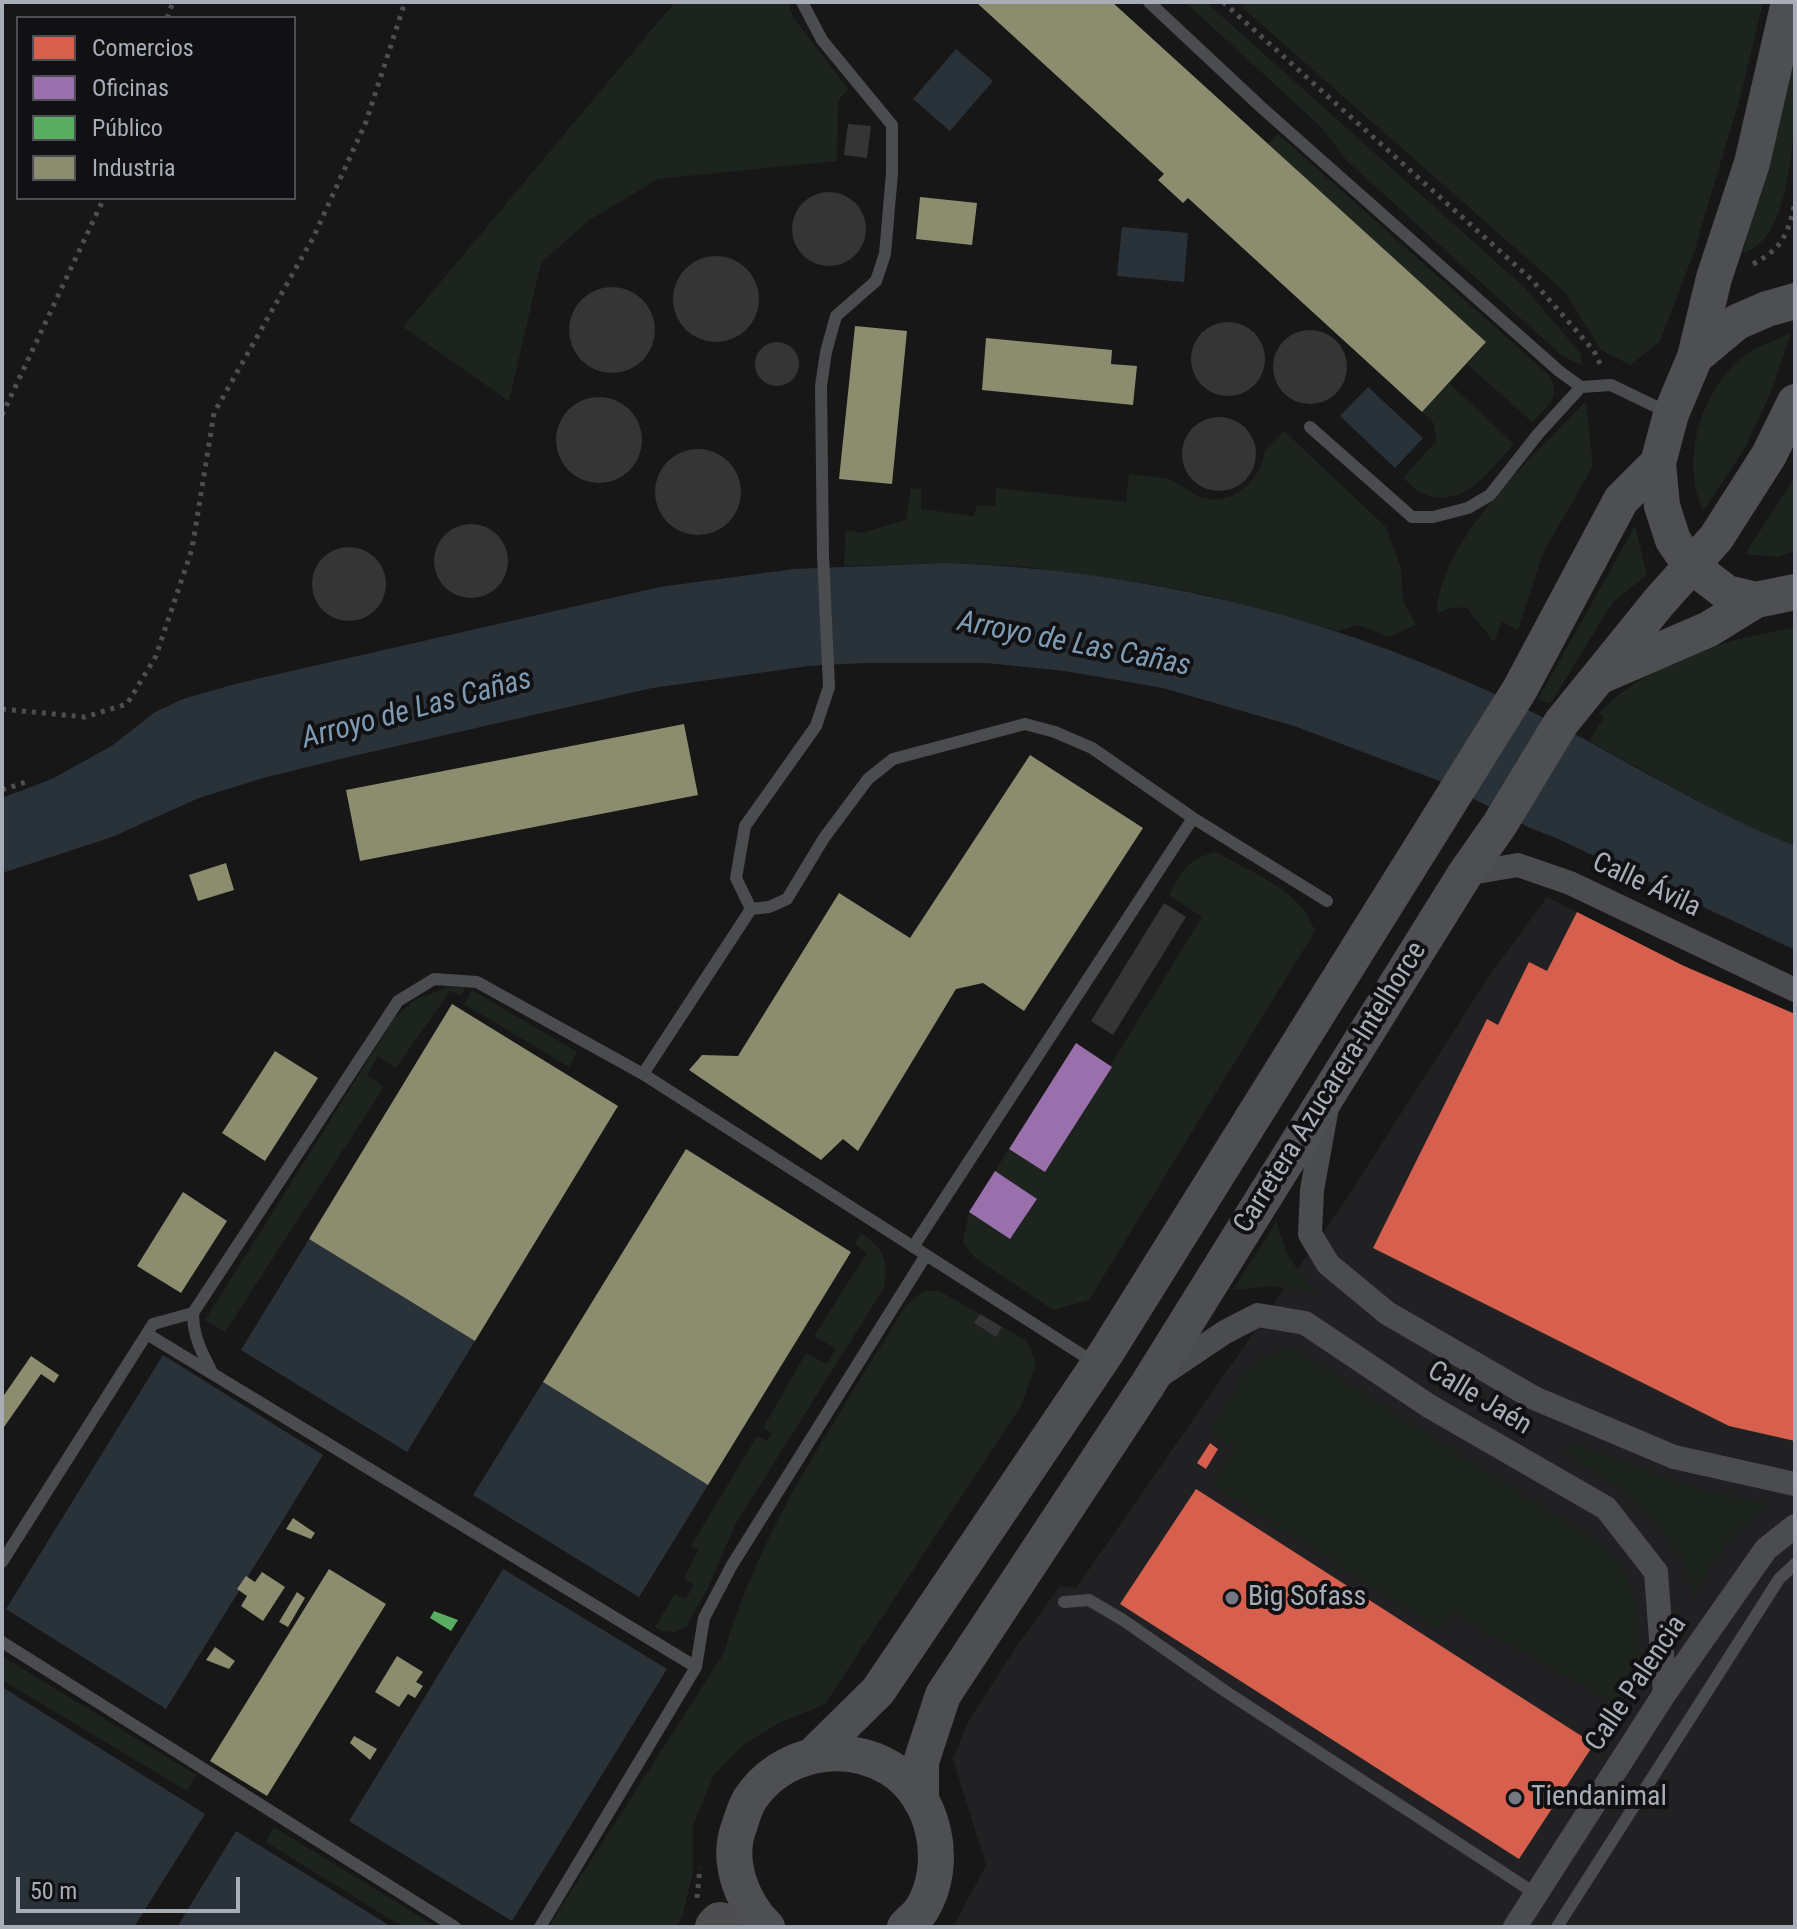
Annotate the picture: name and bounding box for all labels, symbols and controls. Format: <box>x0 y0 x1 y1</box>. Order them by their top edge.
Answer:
legend <box>16 16 296 200</box>
text: Comercios <box>92 34 194 62</box>
text: Oficinas <box>92 74 169 102</box>
text: Público <box>92 114 163 142</box>
text: Industria <box>92 154 176 182</box>
water label: Arroyo de Las Cañas <box>955 605 1193 685</box>
water label: Arroyo de Las Cañas <box>298 662 536 758</box>
street label: Calle Ávila <box>1587 846 1705 926</box>
street label: Carretera Azucarera-Intelhorce <box>1227 936 1435 1240</box>
street label: Calle Jaén <box>1421 1355 1537 1443</box>
place label: Big Sofass <box>1248 1581 1366 1615</box>
marker: Big Sofass <box>1223 1589 1241 1607</box>
street label: Calle Palencia <box>1579 1610 1695 1758</box>
place label: Tiendanimal <box>1531 1781 1667 1815</box>
marker: Tiendanimal <box>1506 1789 1524 1807</box>
scale bar <box>20 1861 244 1911</box>
text: 50 m <box>30 1877 77 1905</box>

